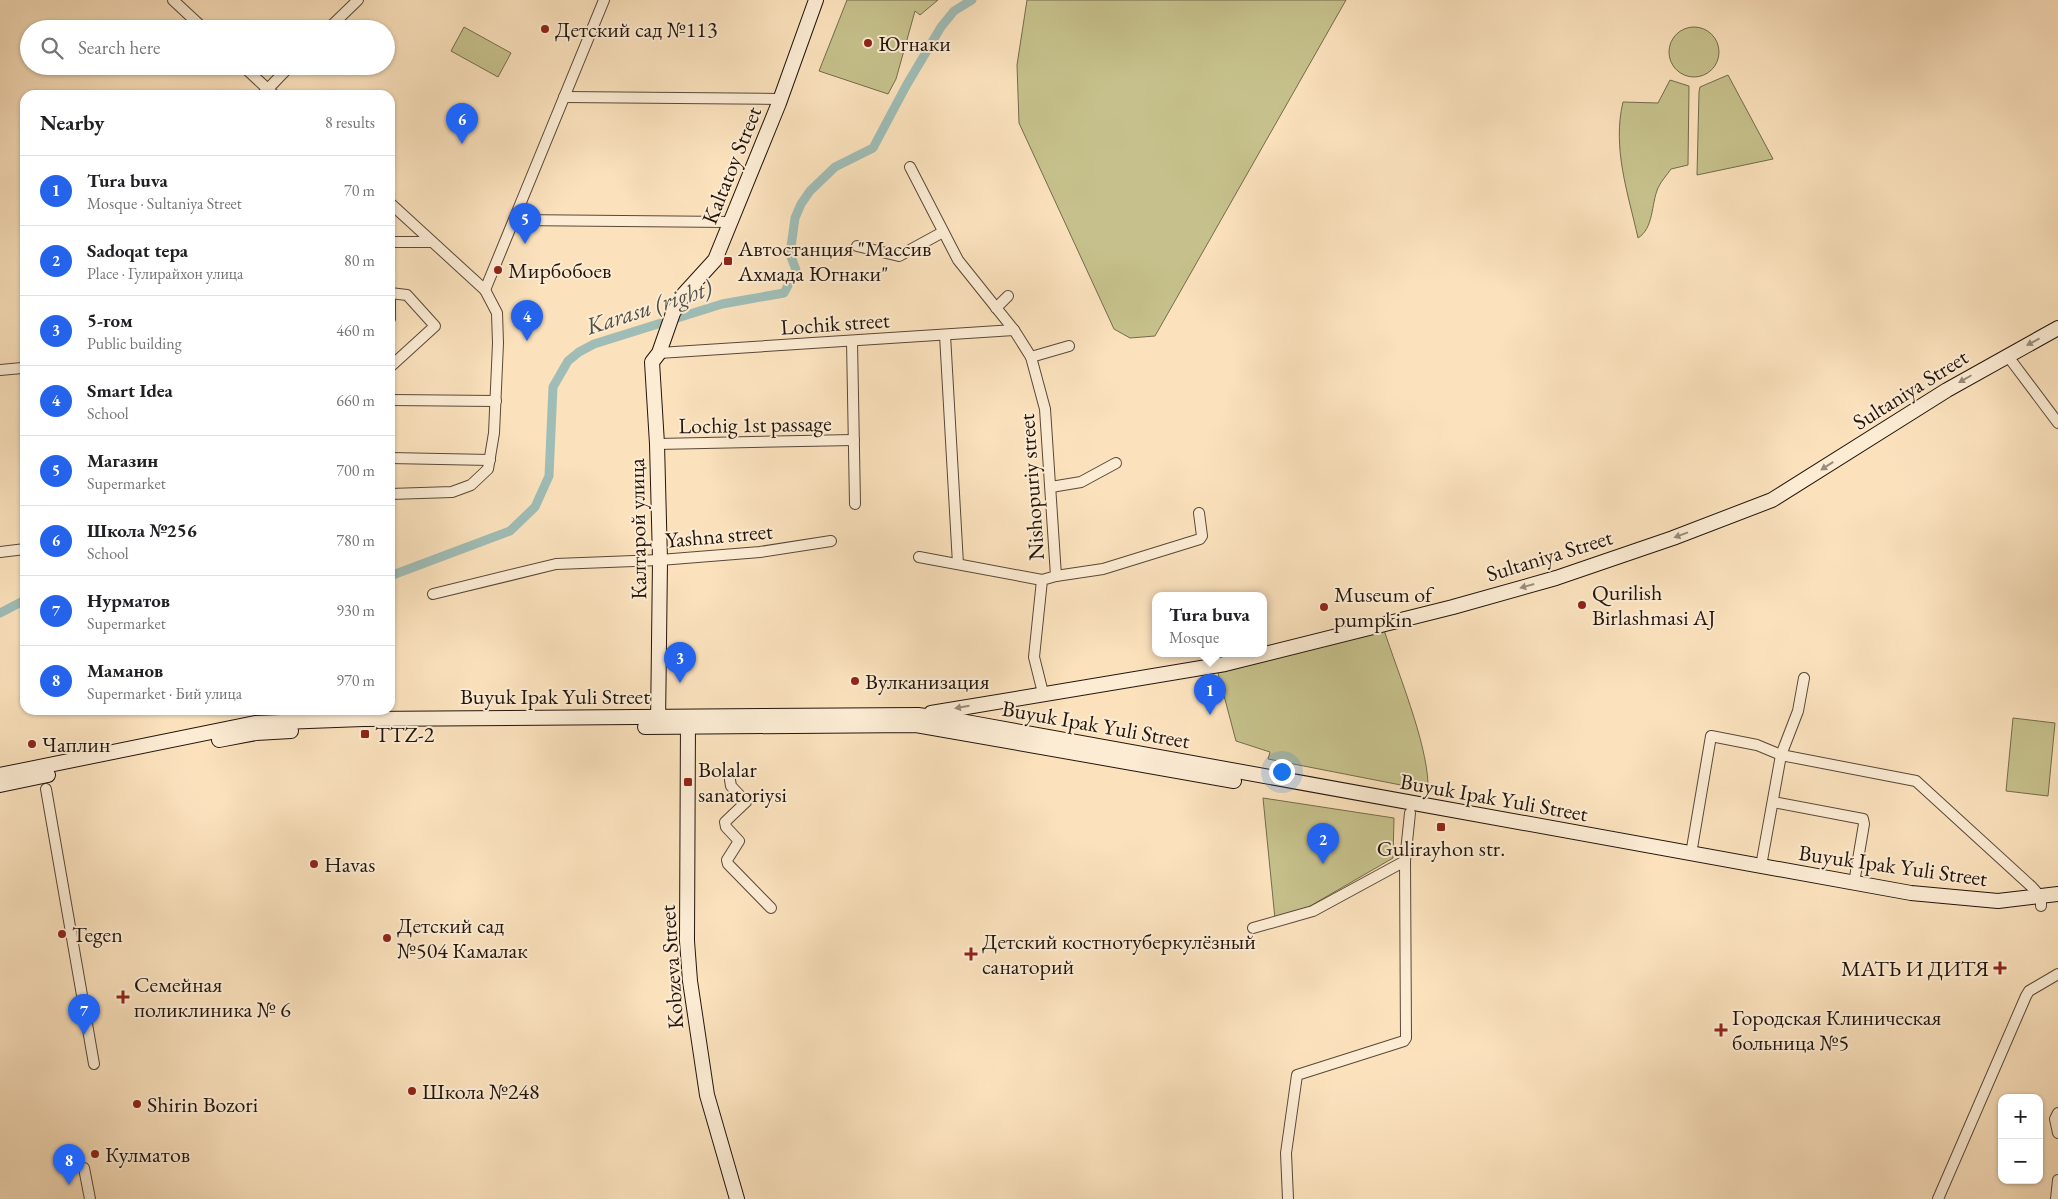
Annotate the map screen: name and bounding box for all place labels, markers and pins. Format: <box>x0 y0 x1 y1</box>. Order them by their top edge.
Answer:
place label: Детский сад №113 <box>555 15 717 44</box>
marker: Детский сад №113 <box>539 23 551 35</box>
place label: Югнаки <box>878 29 951 58</box>
marker: Югнаки <box>862 37 874 49</box>
pin: 6 <box>446 103 478 144</box>
pin: 5 <box>509 203 541 244</box>
place label: Автостанция "Массив Ахмада Югнаки" <box>737 234 931 288</box>
marker: Автостанция "Массив Ахмада Югнаки" <box>722 255 734 267</box>
place label: Мирбобоев <box>508 256 611 285</box>
marker: Мирбобоев <box>492 264 504 276</box>
pin: 4 <box>511 300 543 341</box>
place label: Qurilish Birlashmasi AJ <box>1592 578 1716 632</box>
place label: Museum of pumpkin <box>1334 580 1435 634</box>
marker: Qurilish Birlashmasi AJ <box>1576 599 1588 611</box>
marker: Museum of pumpkin <box>1318 601 1330 613</box>
pin: 3 <box>664 642 696 683</box>
place label: Вулканизация <box>865 667 990 696</box>
pin: 1 <box>1194 674 1226 715</box>
marker: Вулканизация <box>849 675 861 687</box>
place label: TTZ-2 <box>375 720 435 749</box>
marker: TTZ-2 <box>359 728 371 740</box>
place label: Чаплин <box>42 730 110 759</box>
marker: Чаплин <box>26 738 38 750</box>
place label: Bolalar sanatoriysi <box>698 755 787 809</box>
marker: Bolalar sanatoriysi <box>682 776 694 788</box>
marker: Gulirayhon str. <box>1435 821 1447 833</box>
pin: 2 <box>1307 823 1339 864</box>
place label: Gulirayhon str. <box>1377 834 1505 863</box>
place label: Havas <box>324 850 375 879</box>
marker: Havas <box>308 858 320 870</box>
place label: Детский сад №504 Камалак <box>397 911 528 965</box>
place label: Tegen <box>72 920 123 949</box>
place label: Детский костнотуберкулёзный санаторий <box>982 927 1256 981</box>
marker: Tegen <box>56 928 68 940</box>
marker: Детский сад №504 Камалак <box>381 932 393 944</box>
marker: Детский костнотуберкулёзный санаторий <box>964 947 978 961</box>
place label: МАТЬ И ДИТЯ <box>1841 954 1989 983</box>
marker: МАТЬ И ДИТЯ <box>1993 961 2007 975</box>
place label: Семейная поликлиника № 6 <box>134 970 291 1024</box>
marker: Семейная поликлиника № 6 <box>116 990 130 1004</box>
pin: 7 <box>68 994 100 1035</box>
place label: Городская Клиническая больница №5 <box>1732 1003 1941 1057</box>
marker: Городская Клиническая больница №5 <box>1714 1023 1728 1037</box>
place label: Школа №248 <box>422 1077 540 1106</box>
marker: Школа №248 <box>406 1085 418 1097</box>
place label: Shirin Bozori <box>147 1090 258 1119</box>
marker: Shirin Bozori <box>131 1098 143 1110</box>
place label: Кулматов <box>105 1140 190 1169</box>
pin: 8 <box>53 1144 85 1185</box>
marker: Кулматов <box>89 1148 101 1160</box>

